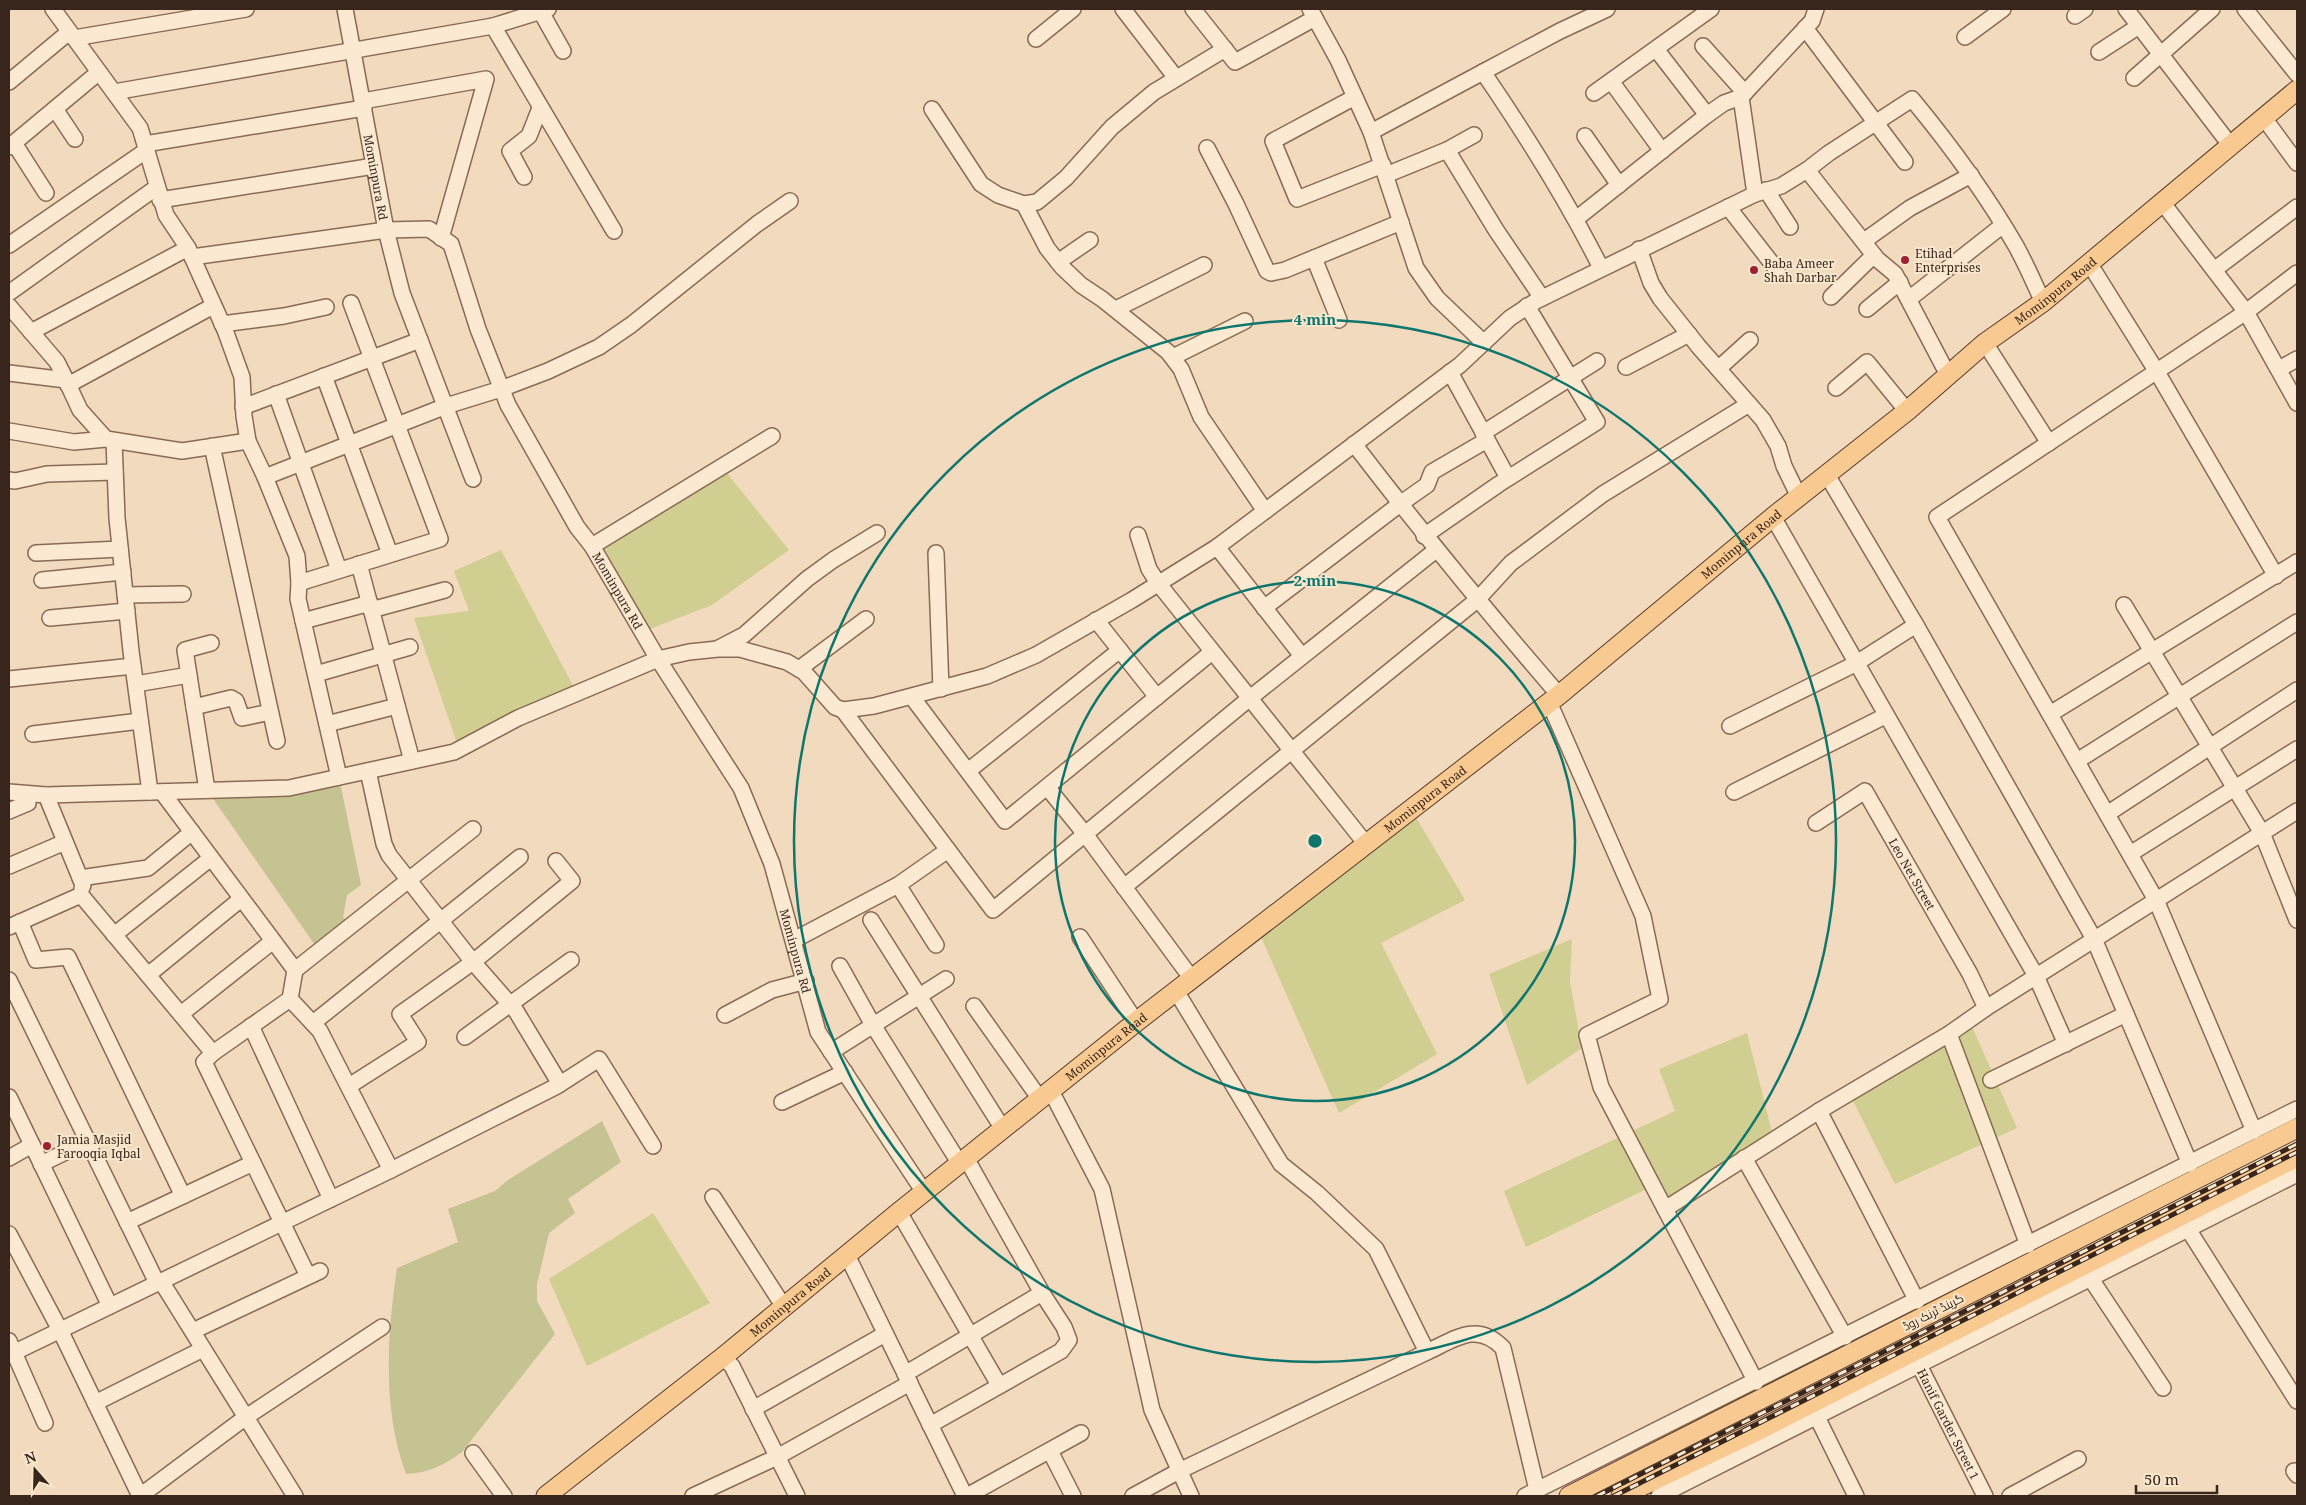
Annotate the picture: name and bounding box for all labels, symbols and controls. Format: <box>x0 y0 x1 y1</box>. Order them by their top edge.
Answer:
street label: Mominpura Rd <box>360 133 393 222</box>
place label: Etihad Enterprises <box>1915 245 1981 276</box>
street label: Mominpura Road <box>2011 252 2100 328</box>
marker: Etihad Enterprises <box>1899 254 1911 266</box>
place label: Baba Ameer Shah Darbar <box>1764 255 1837 286</box>
marker: Baba Ameer Shah Darbar <box>1748 264 1760 276</box>
text: 4 min <box>1294 309 1336 329</box>
street label: Mominpura Road <box>1697 505 1785 582</box>
street label: Mominpura Rd <box>589 549 647 633</box>
text: 2 min <box>1294 570 1336 590</box>
street label: Mominpura Road <box>1380 761 1470 836</box>
centre of rings <box>1306 832 1324 850</box>
street label: Leo Net Street <box>1885 835 1940 913</box>
street label: Mominpura Rd <box>776 907 816 995</box>
street label: Mominpura Road <box>1061 1008 1151 1084</box>
place label: Jamia Masjid Farooqia Iqbal <box>56 1131 141 1162</box>
marker: Jamia Masjid Farooqia Iqbal <box>41 1140 53 1152</box>
street label: Mominpura Road <box>746 1263 835 1340</box>
street label: گرینڈ ٹرنک روڈ <box>1900 1289 1966 1335</box>
street label: Hanif Garder Street 1 <box>1914 1366 1984 1482</box>
north arrow <box>10 1445 60 1495</box>
text: N <box>22 1446 39 1468</box>
scale bar <box>2136 1462 2217 1494</box>
text: 50 m <box>2144 1469 2179 1489</box>

